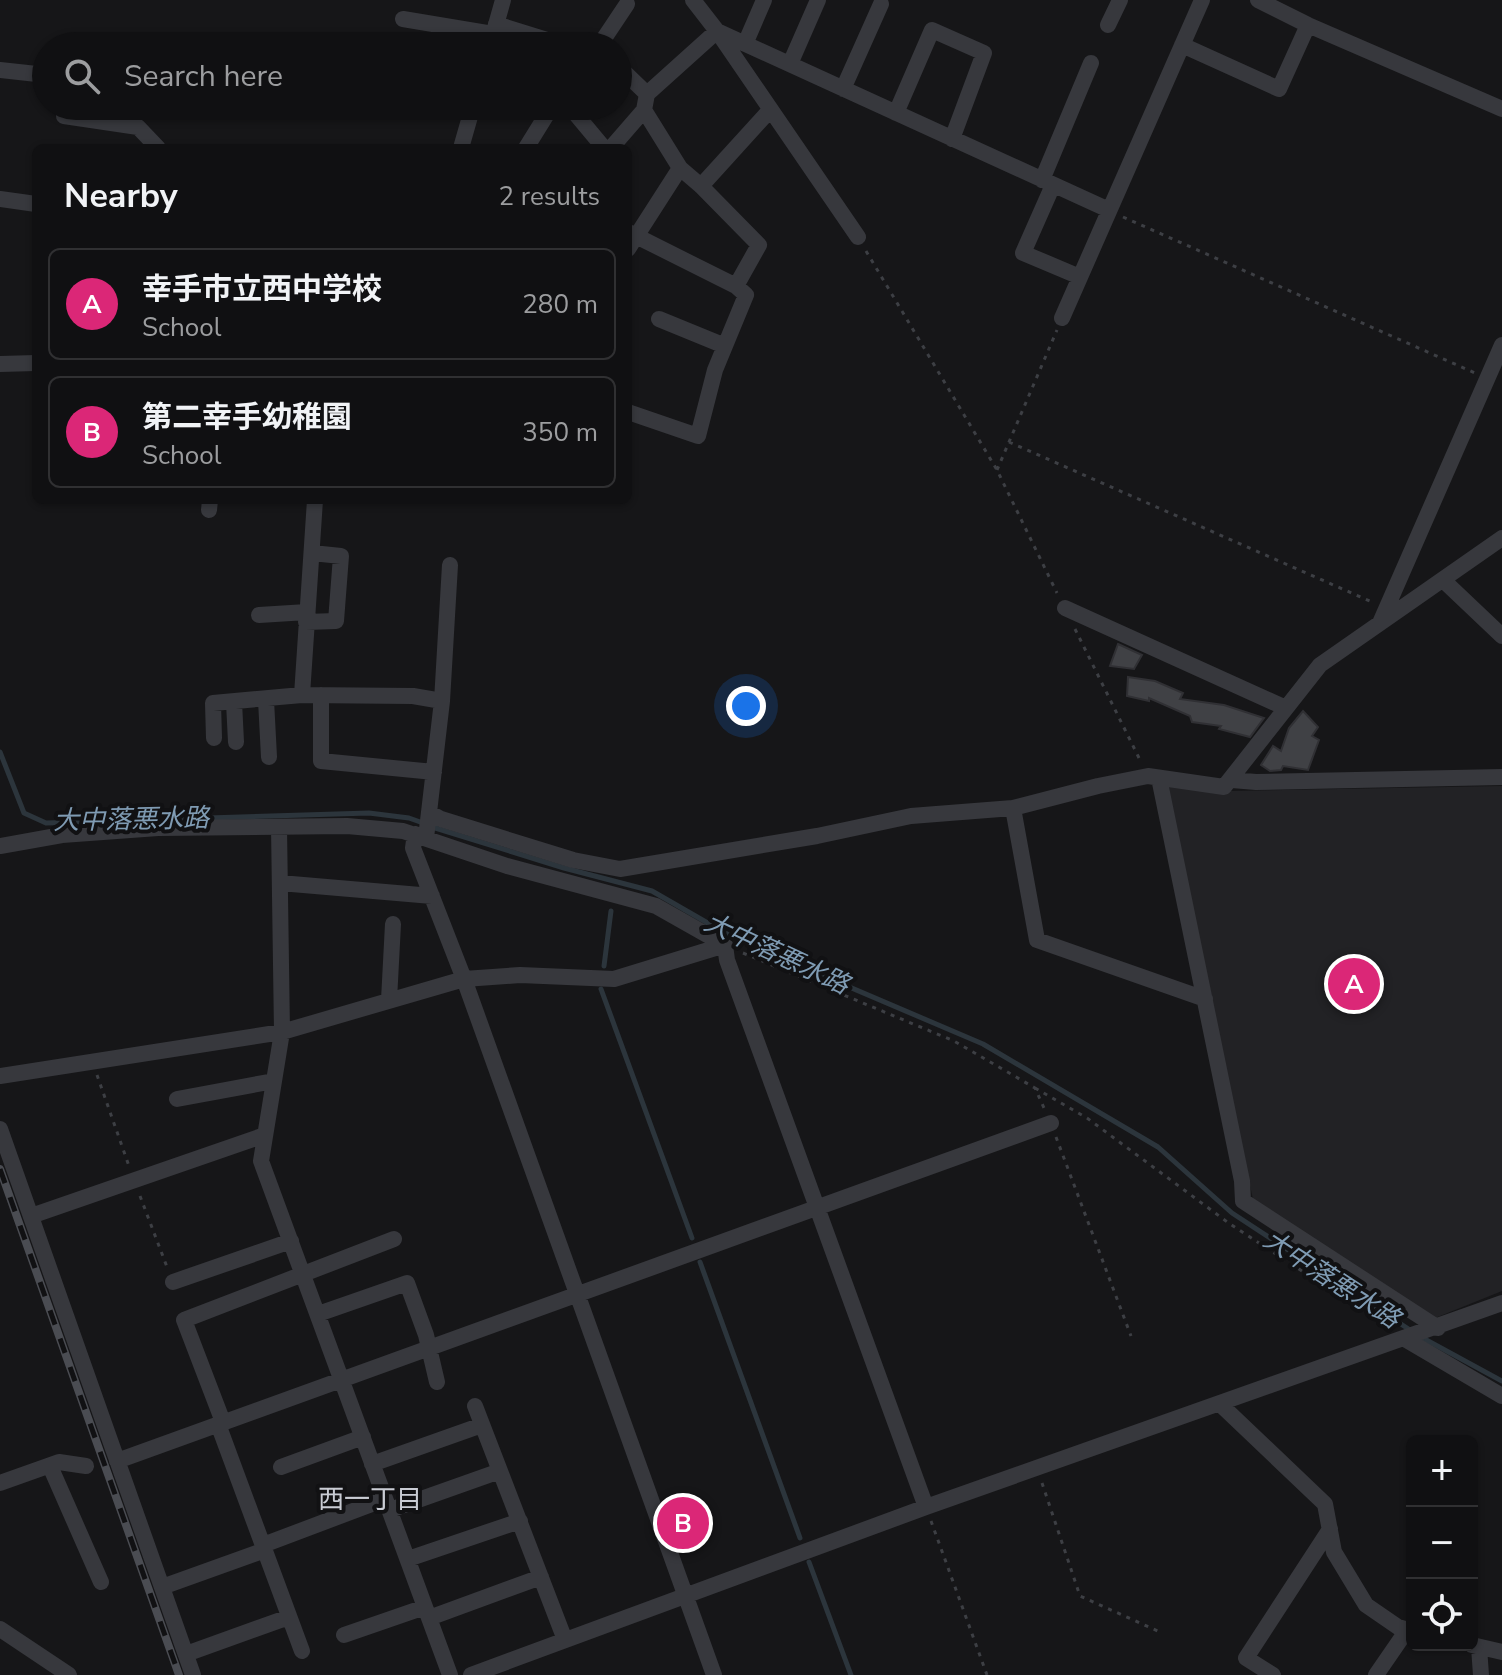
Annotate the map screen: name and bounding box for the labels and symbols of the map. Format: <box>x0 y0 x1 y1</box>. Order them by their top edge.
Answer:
your location <box>726 686 766 726</box>
water label: 大中落悪水路 <box>53 801 211 838</box>
water label: 大中落悪水路 <box>699 905 857 1003</box>
pin: A <box>1328 954 1380 1014</box>
water label: 大中落悪水路 <box>1257 1222 1408 1338</box>
district label: 西一丁目 <box>318 1482 422 1517</box>
pin: B <box>657 1493 709 1553</box>

